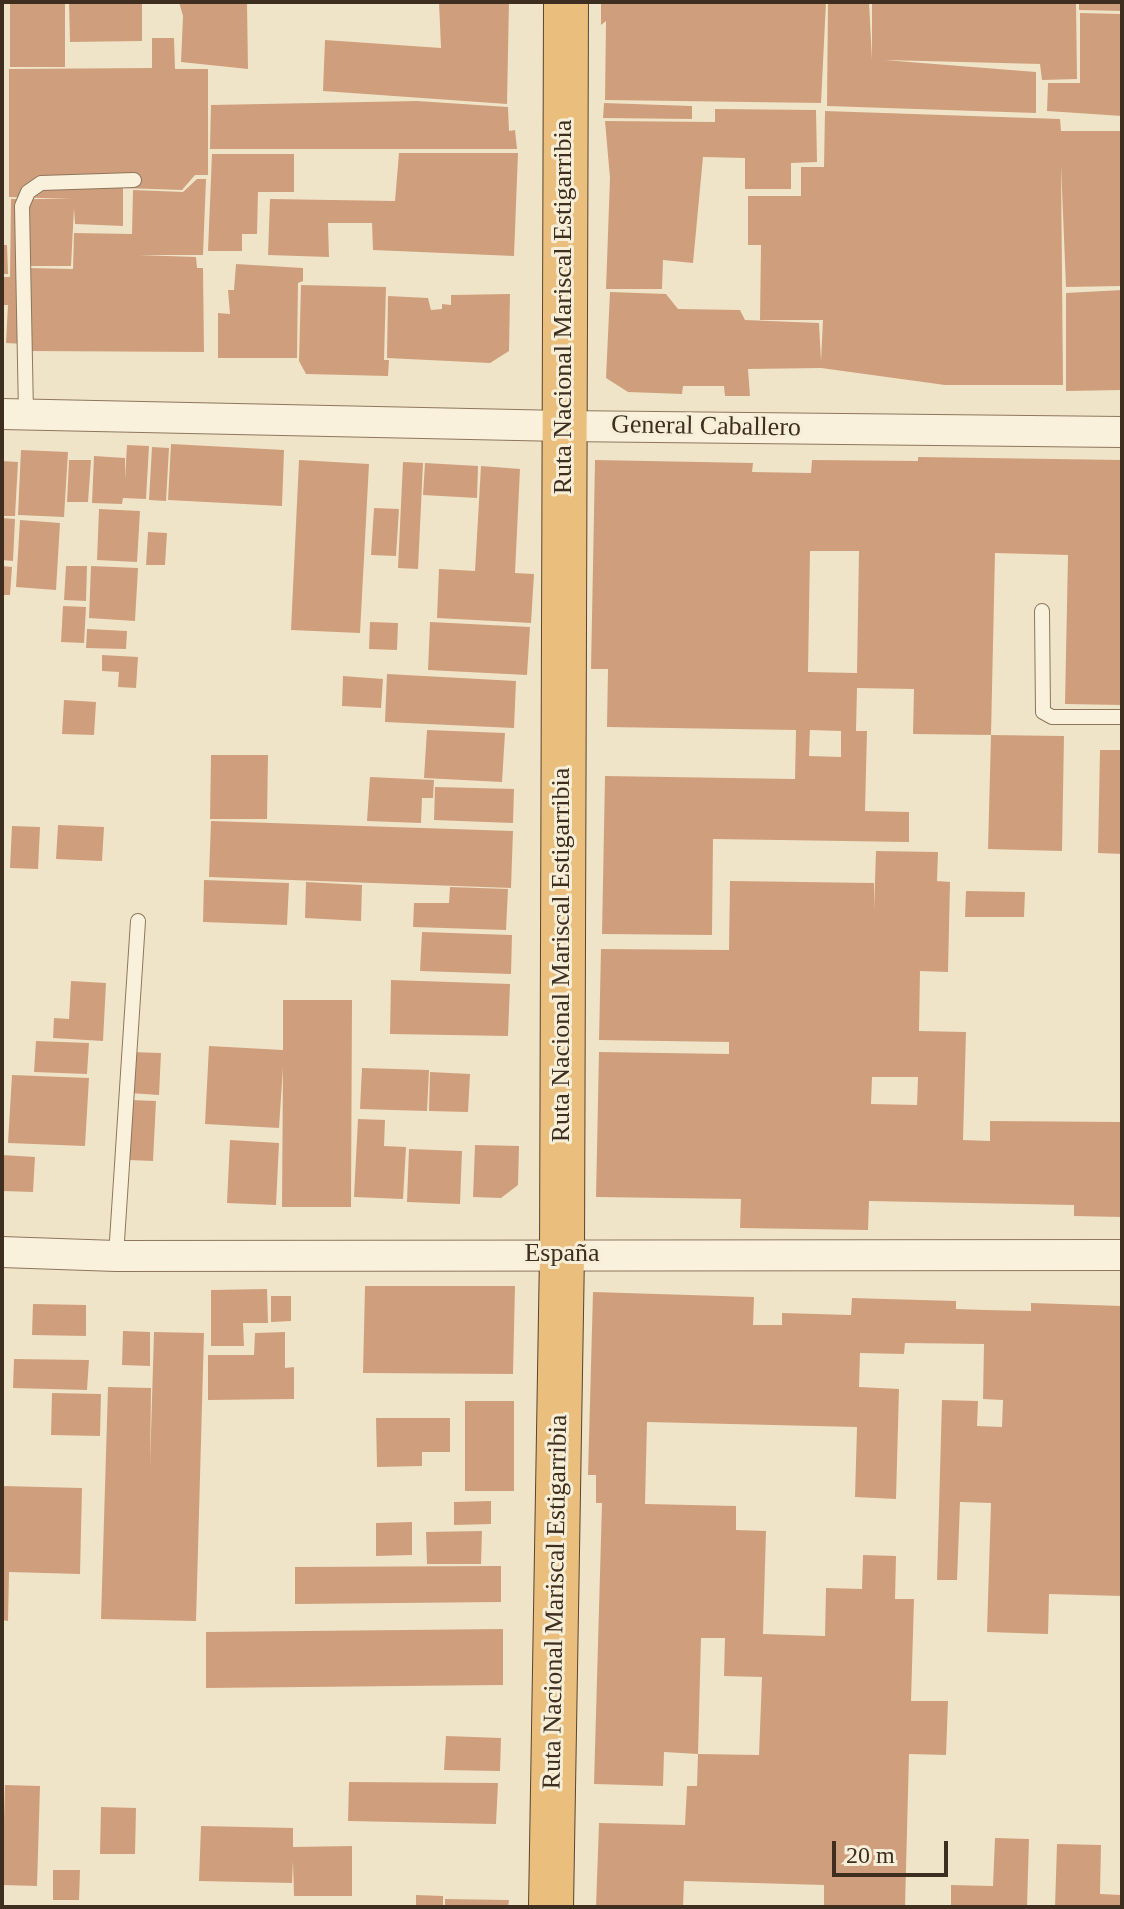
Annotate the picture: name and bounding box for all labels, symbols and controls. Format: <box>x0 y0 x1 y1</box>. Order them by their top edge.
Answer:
street label: Ruta Nacional Mariscal Estigarribia <box>548 120 580 494</box>
street label: General Caballero <box>611 410 801 444</box>
street label: Ruta Nacional Mariscal Estigarribia <box>546 768 578 1142</box>
street label: España <box>524 1238 600 1270</box>
street label: Ruta Nacional Mariscal Estigarribia <box>537 1414 575 1790</box>
scale bar <box>836 1825 952 1875</box>
text: 20 m <box>846 1842 895 1868</box>

